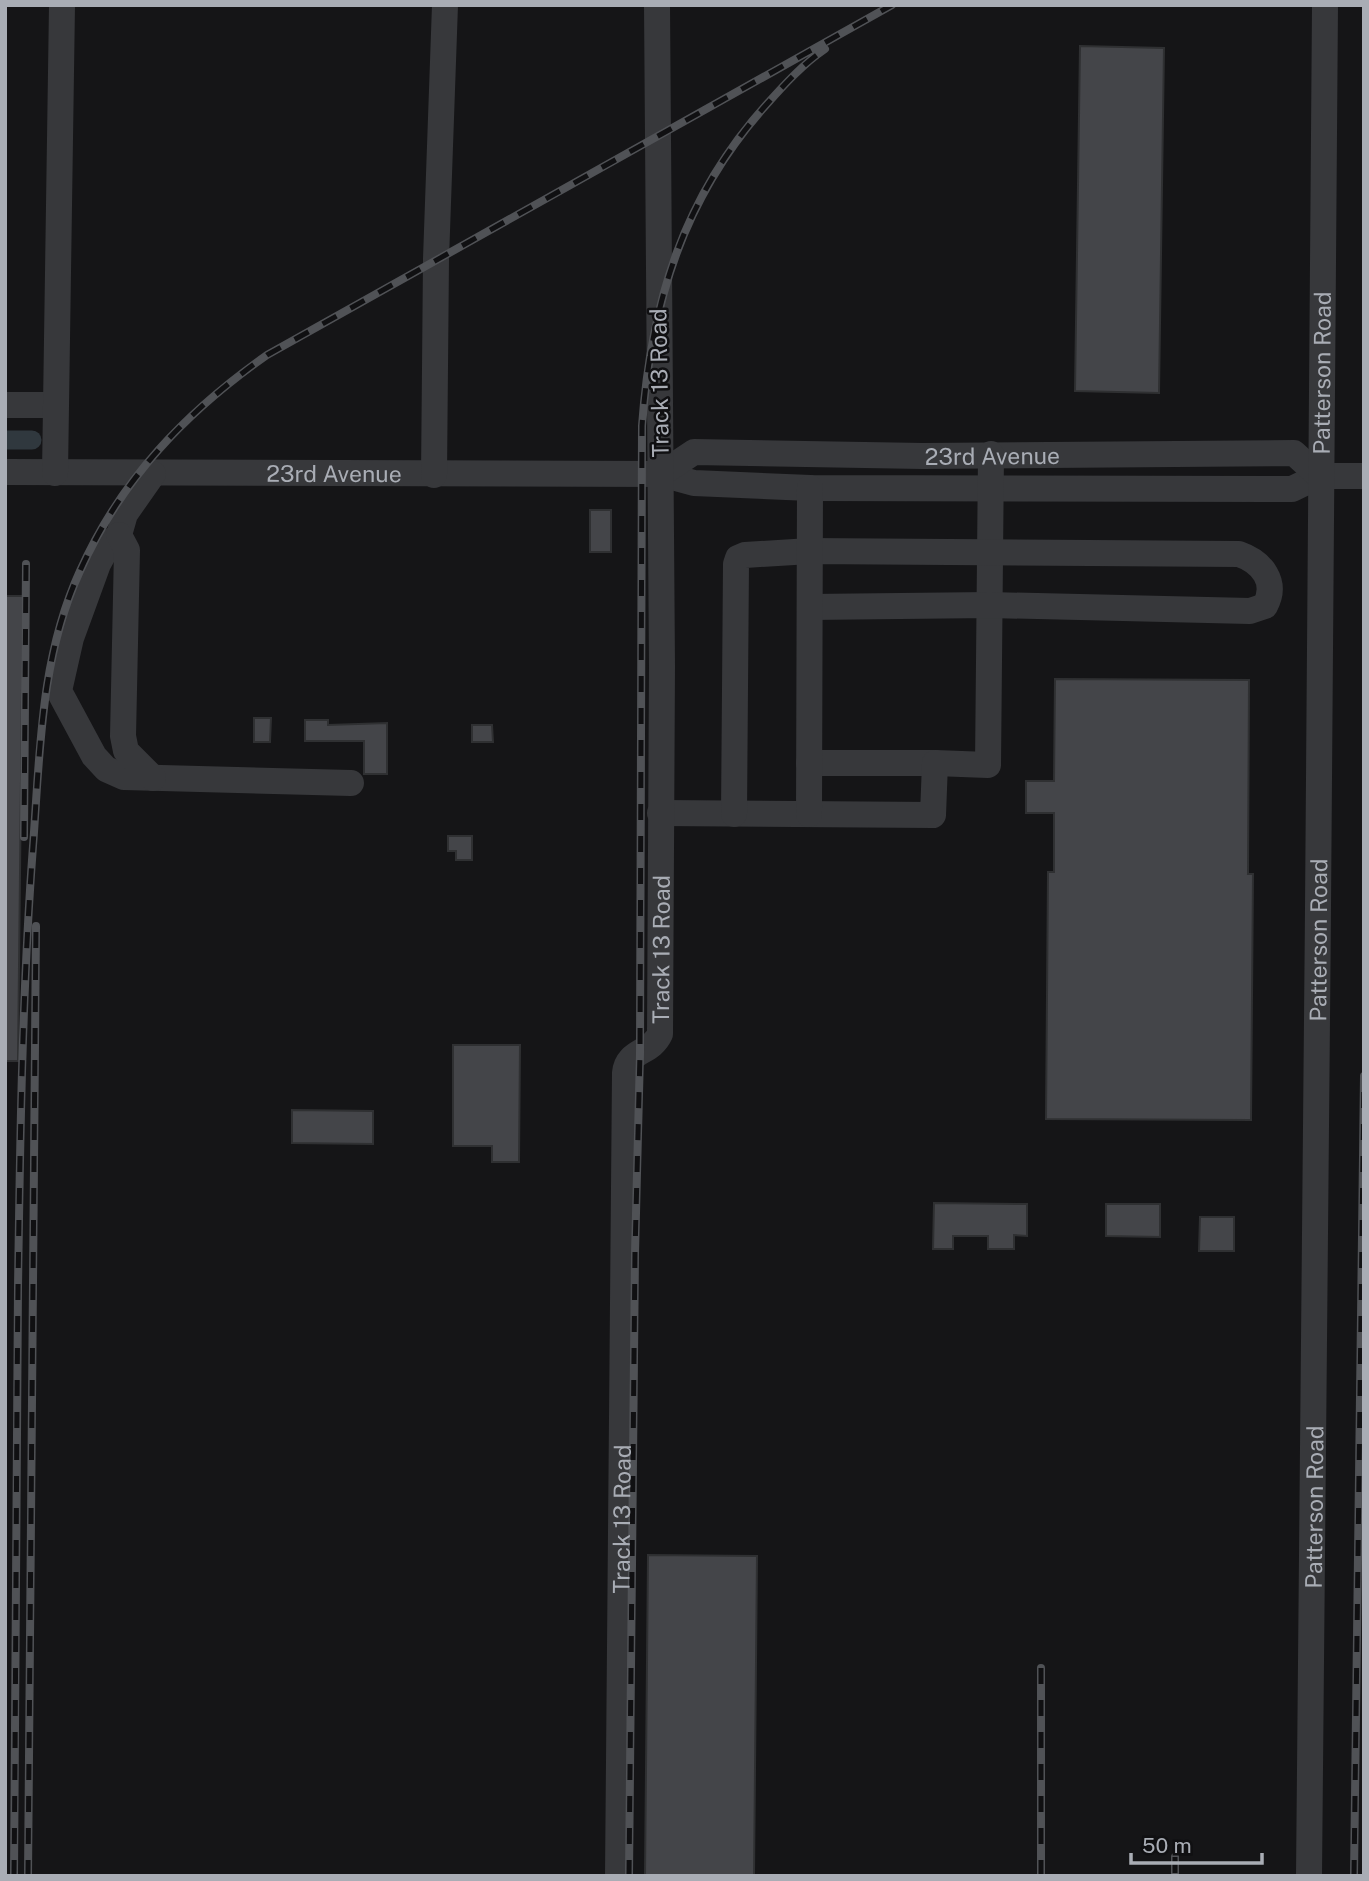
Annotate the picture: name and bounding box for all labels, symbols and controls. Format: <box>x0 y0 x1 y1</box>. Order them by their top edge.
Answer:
street label: Patterson Road <box>1307 291 1335 455</box>
street label: Track 13 Road <box>644 308 674 458</box>
street label: 23rd Avenue <box>924 441 1060 469</box>
street label: 23rd Avenue <box>266 459 402 487</box>
street label: Patterson Road <box>1304 858 1332 1022</box>
street label: Track 13 Road <box>647 875 674 1024</box>
street label: Patterson Road <box>1299 1425 1328 1589</box>
street label: Track 13 Road <box>607 1444 635 1594</box>
scale bar <box>1131 1822 1262 1866</box>
text: 50 m <box>1142 1833 1192 1858</box>

